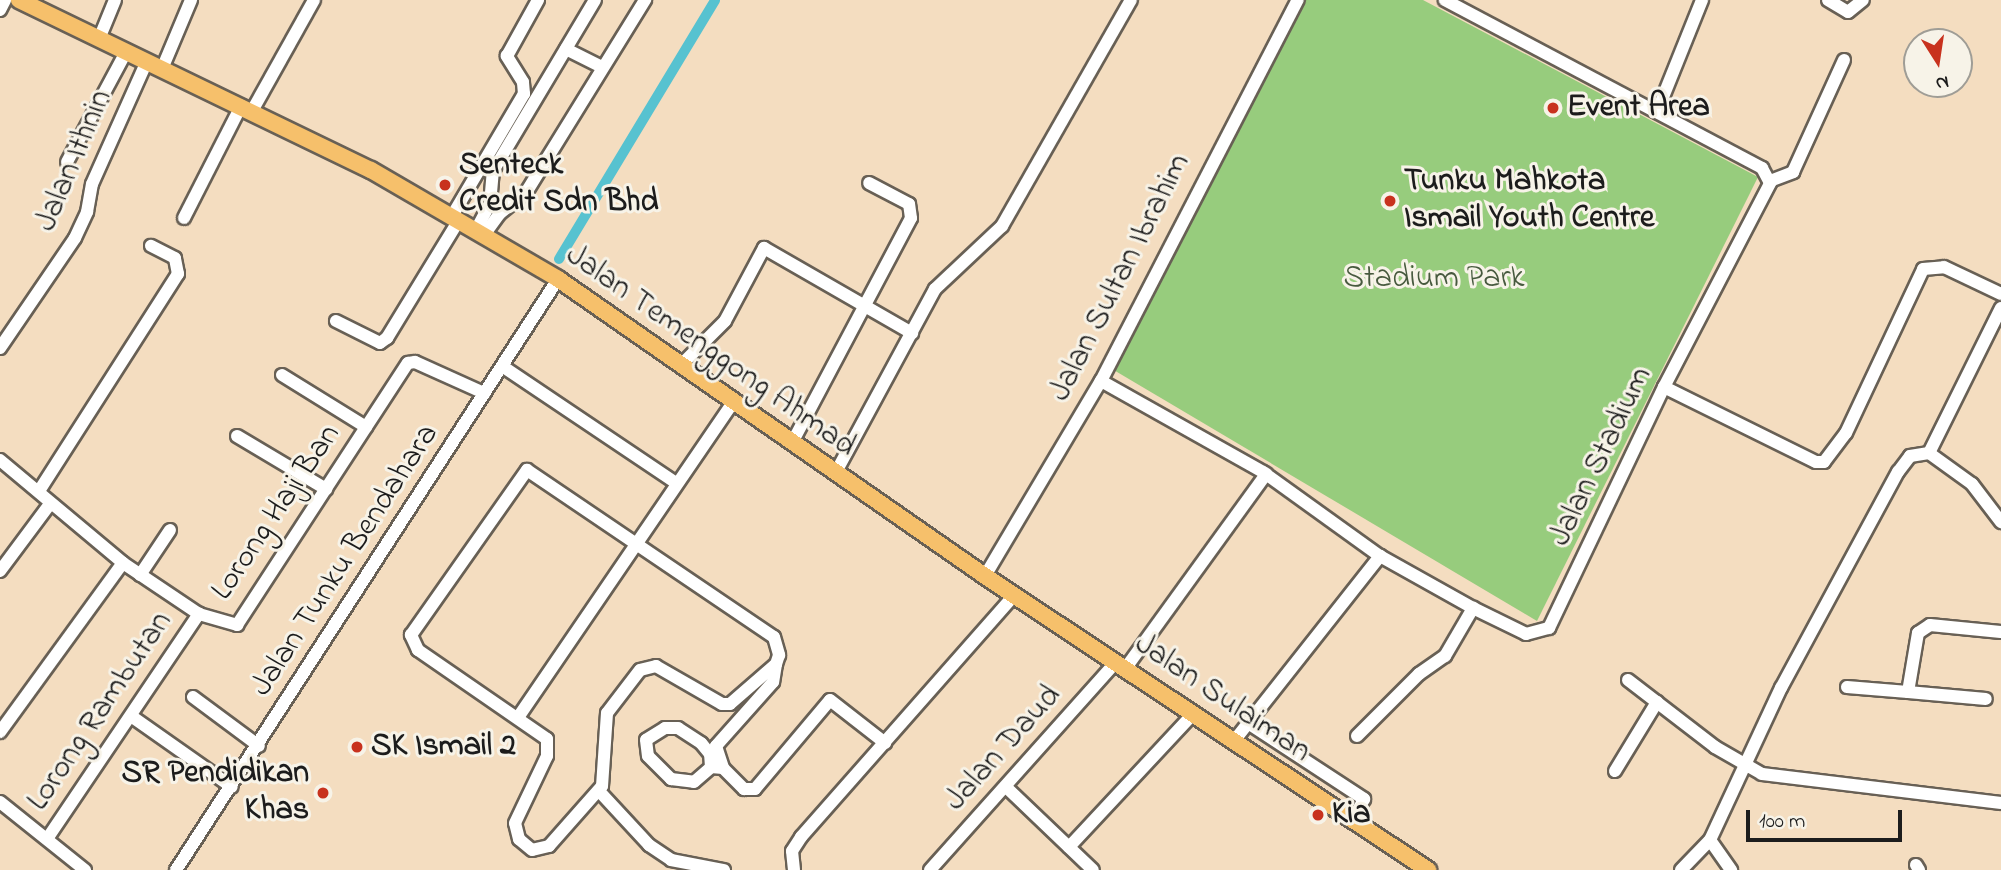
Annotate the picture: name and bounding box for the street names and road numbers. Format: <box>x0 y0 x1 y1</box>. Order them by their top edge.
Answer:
street label: Jalan Ithnin <box>28 84 122 238</box>
street label: Jalan Sultan Ibrahim <box>1042 148 1200 408</box>
street label: Jalan Temenggong Ahmad <box>557 237 863 467</box>
street label: Jalan Stadium <box>1542 361 1662 553</box>
street label: Lorong Haji Ban <box>204 418 350 608</box>
street label: Jalan Tunku Bendahara <box>244 418 448 704</box>
street label: Lorong Rambutan <box>20 605 182 819</box>
street label: Jalan Sulaiman <box>1127 626 1317 772</box>
street label: Jalan Daud <box>937 678 1071 820</box>

